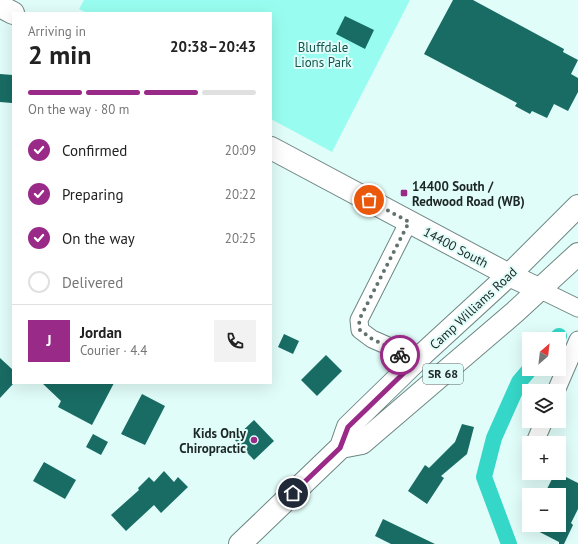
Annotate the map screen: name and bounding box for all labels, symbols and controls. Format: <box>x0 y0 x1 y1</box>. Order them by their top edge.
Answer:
text: Arriving in <box>28 23 86 40</box>
text: 20:38–20:43 <box>170 37 256 56</box>
text: 2 min <box>28 38 91 71</box>
park label: Bluffdale Lions Park <box>294 39 352 71</box>
text: On the way · 80 m <box>28 101 129 118</box>
icon: check <box>28 139 50 161</box>
text: Confirmed <box>62 141 127 160</box>
text: 20:09 <box>225 142 256 159</box>
place label: 14400 South / Redwood Road (WB) <box>412 178 525 210</box>
icon: check <box>28 183 50 205</box>
pin <box>352 183 386 217</box>
text: Preparing <box>62 185 124 204</box>
text: 20:22 <box>225 186 256 203</box>
marker: 14400 South / Redwood Road (WB) <box>399 188 409 198</box>
icon: bag <box>358 189 380 211</box>
street label: 14400 South <box>420 223 491 272</box>
icon: check <box>28 227 50 249</box>
text: On the way <box>62 229 135 248</box>
text: 20:25 <box>225 230 256 247</box>
street label: Camp Williams Road <box>426 264 521 353</box>
text: Delivered <box>62 273 123 292</box>
button: phone <box>214 320 256 362</box>
text: Jordan <box>80 323 122 342</box>
text: J <box>46 331 52 350</box>
north arrow <box>522 332 566 376</box>
map controls <box>522 332 566 532</box>
courier <box>380 335 420 375</box>
text: Courier · 4.4 <box>80 342 147 359</box>
icon: bike <box>389 344 411 366</box>
road number: SR 68 <box>423 364 463 384</box>
button: layers <box>522 384 566 428</box>
place label: Kids Only Chiropractic <box>179 425 247 457</box>
marker: Kids Only Chiropractic <box>249 435 259 445</box>
button: + <box>522 436 566 480</box>
pin <box>276 476 310 510</box>
icon: home <box>282 482 304 504</box>
button: − <box>522 488 566 532</box>

